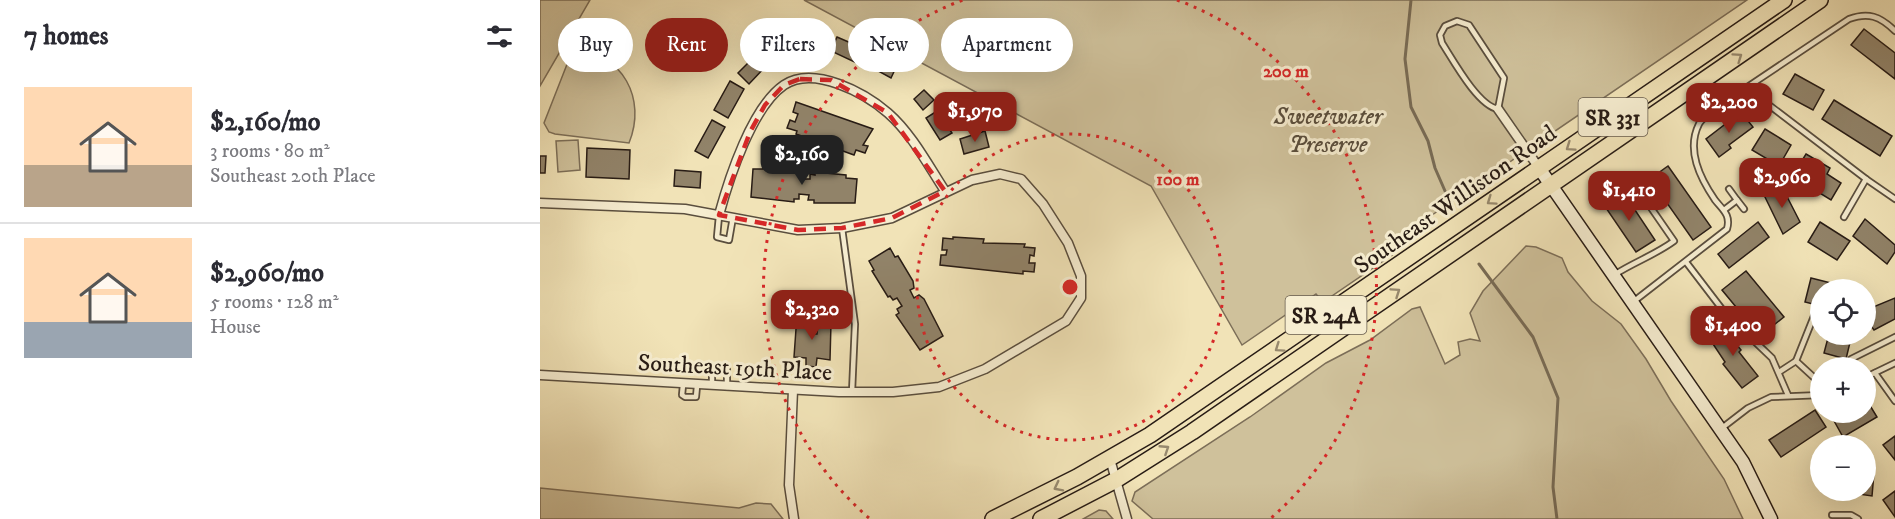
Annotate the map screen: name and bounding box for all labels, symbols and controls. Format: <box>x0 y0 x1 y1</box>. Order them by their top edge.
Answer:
chip: Buy <box>558 18 633 72</box>
chip: Rent <box>645 18 728 72</box>
chip: Filters <box>740 18 836 72</box>
chip: New <box>848 18 929 72</box>
chip: Apartment <box>941 18 1073 72</box>
text: 7 homes <box>24 20 108 53</box>
icon: filters <box>483 20 516 53</box>
one-way arrow <box>1731 53 1742 64</box>
text: 200 m <box>1263 61 1309 83</box>
pin: $2,200 <box>1680 83 1778 134</box>
text: $2,200 <box>1700 90 1758 115</box>
pin: $1,970 <box>926 92 1024 143</box>
road number: SR 331 <box>1578 98 1648 136</box>
text: $1,970 <box>948 99 1002 124</box>
park label: Sweetwater Preserve <box>1273 102 1385 160</box>
text: $2,160/mo <box>210 106 320 139</box>
icon: home <box>72 111 144 183</box>
street label: Southeast Williston Road <box>1348 119 1563 281</box>
pin: $2,160 <box>753 135 851 186</box>
text: 3 rooms · 80 m² <box>210 139 330 164</box>
one-way arrow <box>1565 140 1576 151</box>
text: $2,160 <box>775 142 829 167</box>
pin: $2,960 <box>1733 158 1831 209</box>
text: Southeast 20th Place <box>210 164 376 189</box>
text: $2,960 <box>1753 165 1811 190</box>
text: 100 m <box>1156 169 1200 191</box>
pin: $1,410 <box>1580 171 1678 222</box>
text: $1,410 <box>1602 178 1656 203</box>
one-way arrow <box>1487 194 1498 205</box>
text: $2,960/mo <box>210 257 324 290</box>
icon: home <box>72 262 144 334</box>
centre of rings <box>1060 277 1080 297</box>
map controls <box>1810 279 1876 501</box>
button: locate <box>1810 279 1876 345</box>
one-way arrow <box>1389 288 1400 299</box>
text: 5 rooms · 128 m² <box>210 290 339 315</box>
pin: $2,320 <box>763 290 861 341</box>
road number: SR 24A <box>1286 296 1366 334</box>
text: $2,320 <box>785 297 839 322</box>
pin: $1,400 <box>1684 306 1782 357</box>
text: $1,400 <box>1704 313 1762 338</box>
text: House <box>210 315 261 340</box>
one-way arrow <box>1274 340 1285 351</box>
street label: Southeast 19th Place <box>637 348 833 388</box>
button: + <box>1810 357 1876 423</box>
button: − <box>1810 435 1876 501</box>
one-way arrow <box>1159 445 1170 456</box>
one-way arrow <box>1054 480 1065 491</box>

